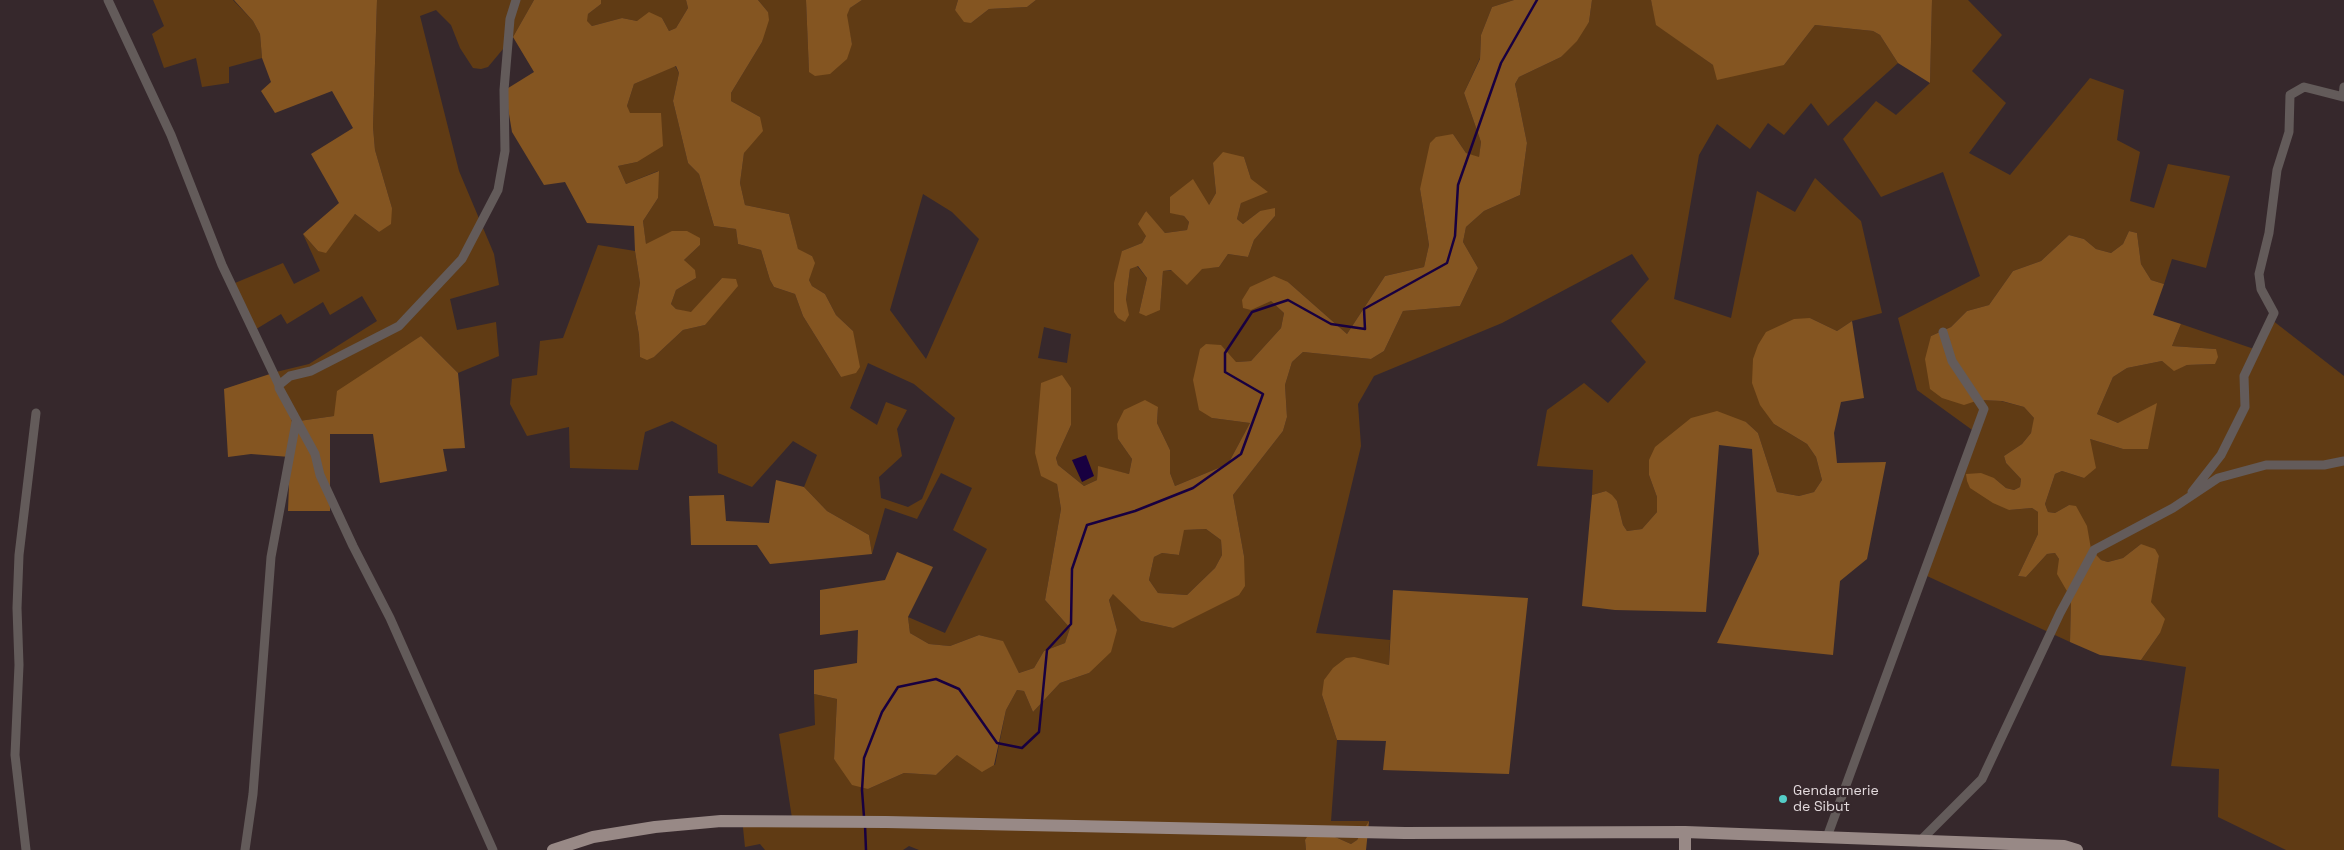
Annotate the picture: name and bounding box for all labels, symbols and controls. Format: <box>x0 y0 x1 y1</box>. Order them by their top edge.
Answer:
place label: Gendarmerie de Sibut <box>1793 783 1879 816</box>
marker: Gendarmerie de Sibut <box>1777 793 1789 805</box>

